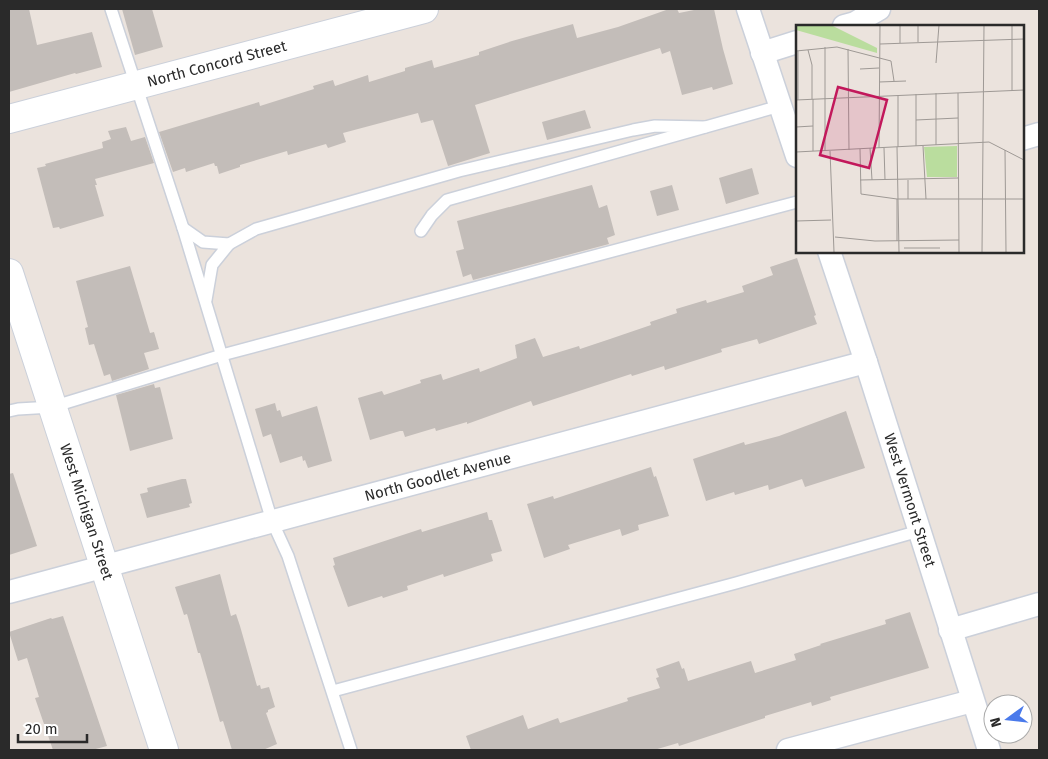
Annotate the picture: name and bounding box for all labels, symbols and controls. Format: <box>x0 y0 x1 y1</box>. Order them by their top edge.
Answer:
inset map <box>796 25 1023 252</box>
street label: North Concord Street <box>145 37 289 91</box>
street label: West Vermont Street <box>880 431 940 570</box>
street label: West Michigan Street <box>56 441 117 583</box>
street label: North Goodlet Avenue <box>363 449 513 505</box>
north arrow <box>983 694 1033 744</box>
scale bar <box>18 712 86 744</box>
text: N <box>987 716 1005 729</box>
text: 20 m <box>25 720 58 738</box>

